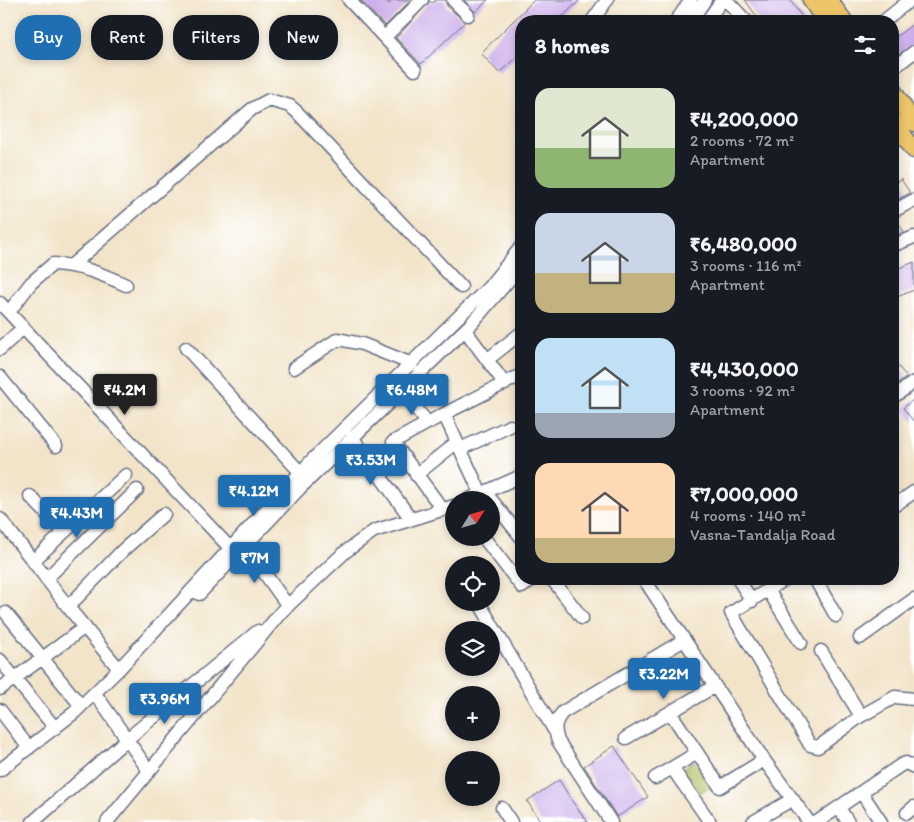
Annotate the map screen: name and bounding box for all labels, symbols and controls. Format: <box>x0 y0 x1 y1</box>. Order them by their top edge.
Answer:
chip: Buy <box>15 15 81 60</box>
chip: Rent <box>91 15 163 60</box>
chip: Filters <box>173 15 259 60</box>
chip: New <box>269 15 338 60</box>
icon: filters <box>851 31 879 59</box>
text: 8 homes <box>535 33 610 58</box>
text: ₹4,200,000 <box>690 106 799 131</box>
icon: home <box>575 108 635 168</box>
text: 2 rooms · 72 m² <box>690 131 794 150</box>
text: Apartment <box>690 150 765 169</box>
text: ₹6,480,000 <box>690 231 797 256</box>
icon: home <box>575 233 635 293</box>
text: 3 rooms · 116 m² <box>690 256 801 275</box>
text: Apartment <box>690 275 765 294</box>
text: ₹4,430,000 <box>690 356 799 381</box>
icon: home <box>575 358 635 418</box>
pin: ₹4.2M <box>90 374 160 416</box>
pin: ₹6.48M <box>371 374 453 416</box>
text: ₹4.2M <box>104 380 146 399</box>
text: ₹6.48M <box>386 380 438 399</box>
text: 3 rooms · 92 m² <box>690 381 795 400</box>
text: Apartment <box>690 400 765 419</box>
pin: ₹3.53M <box>330 444 412 486</box>
text: ₹3.53M <box>346 450 396 469</box>
pin: ₹4.12M <box>213 474 295 517</box>
text: ₹4.12M <box>229 481 279 500</box>
text: ₹7,000,000 <box>690 481 798 506</box>
icon: home <box>575 483 635 543</box>
north arrow <box>445 491 500 546</box>
map controls <box>445 491 500 806</box>
pin: ₹4.43M <box>36 496 118 539</box>
text: ₹4.43M <box>51 503 103 522</box>
text: 4 rooms · 140 m² <box>690 506 806 525</box>
text: Vasna-Tandalja Road <box>690 525 835 544</box>
pin: ₹7M <box>231 542 279 584</box>
text: ₹7M <box>241 548 269 567</box>
button: locate <box>445 556 500 611</box>
button: layers <box>445 621 500 676</box>
pin: ₹3.22M <box>623 658 705 700</box>
text: ₹3.22M <box>639 664 689 683</box>
pin: ₹3.96M <box>124 682 206 725</box>
button: + <box>445 686 500 741</box>
text: ₹3.96M <box>140 689 190 708</box>
button: − <box>445 751 500 806</box>

